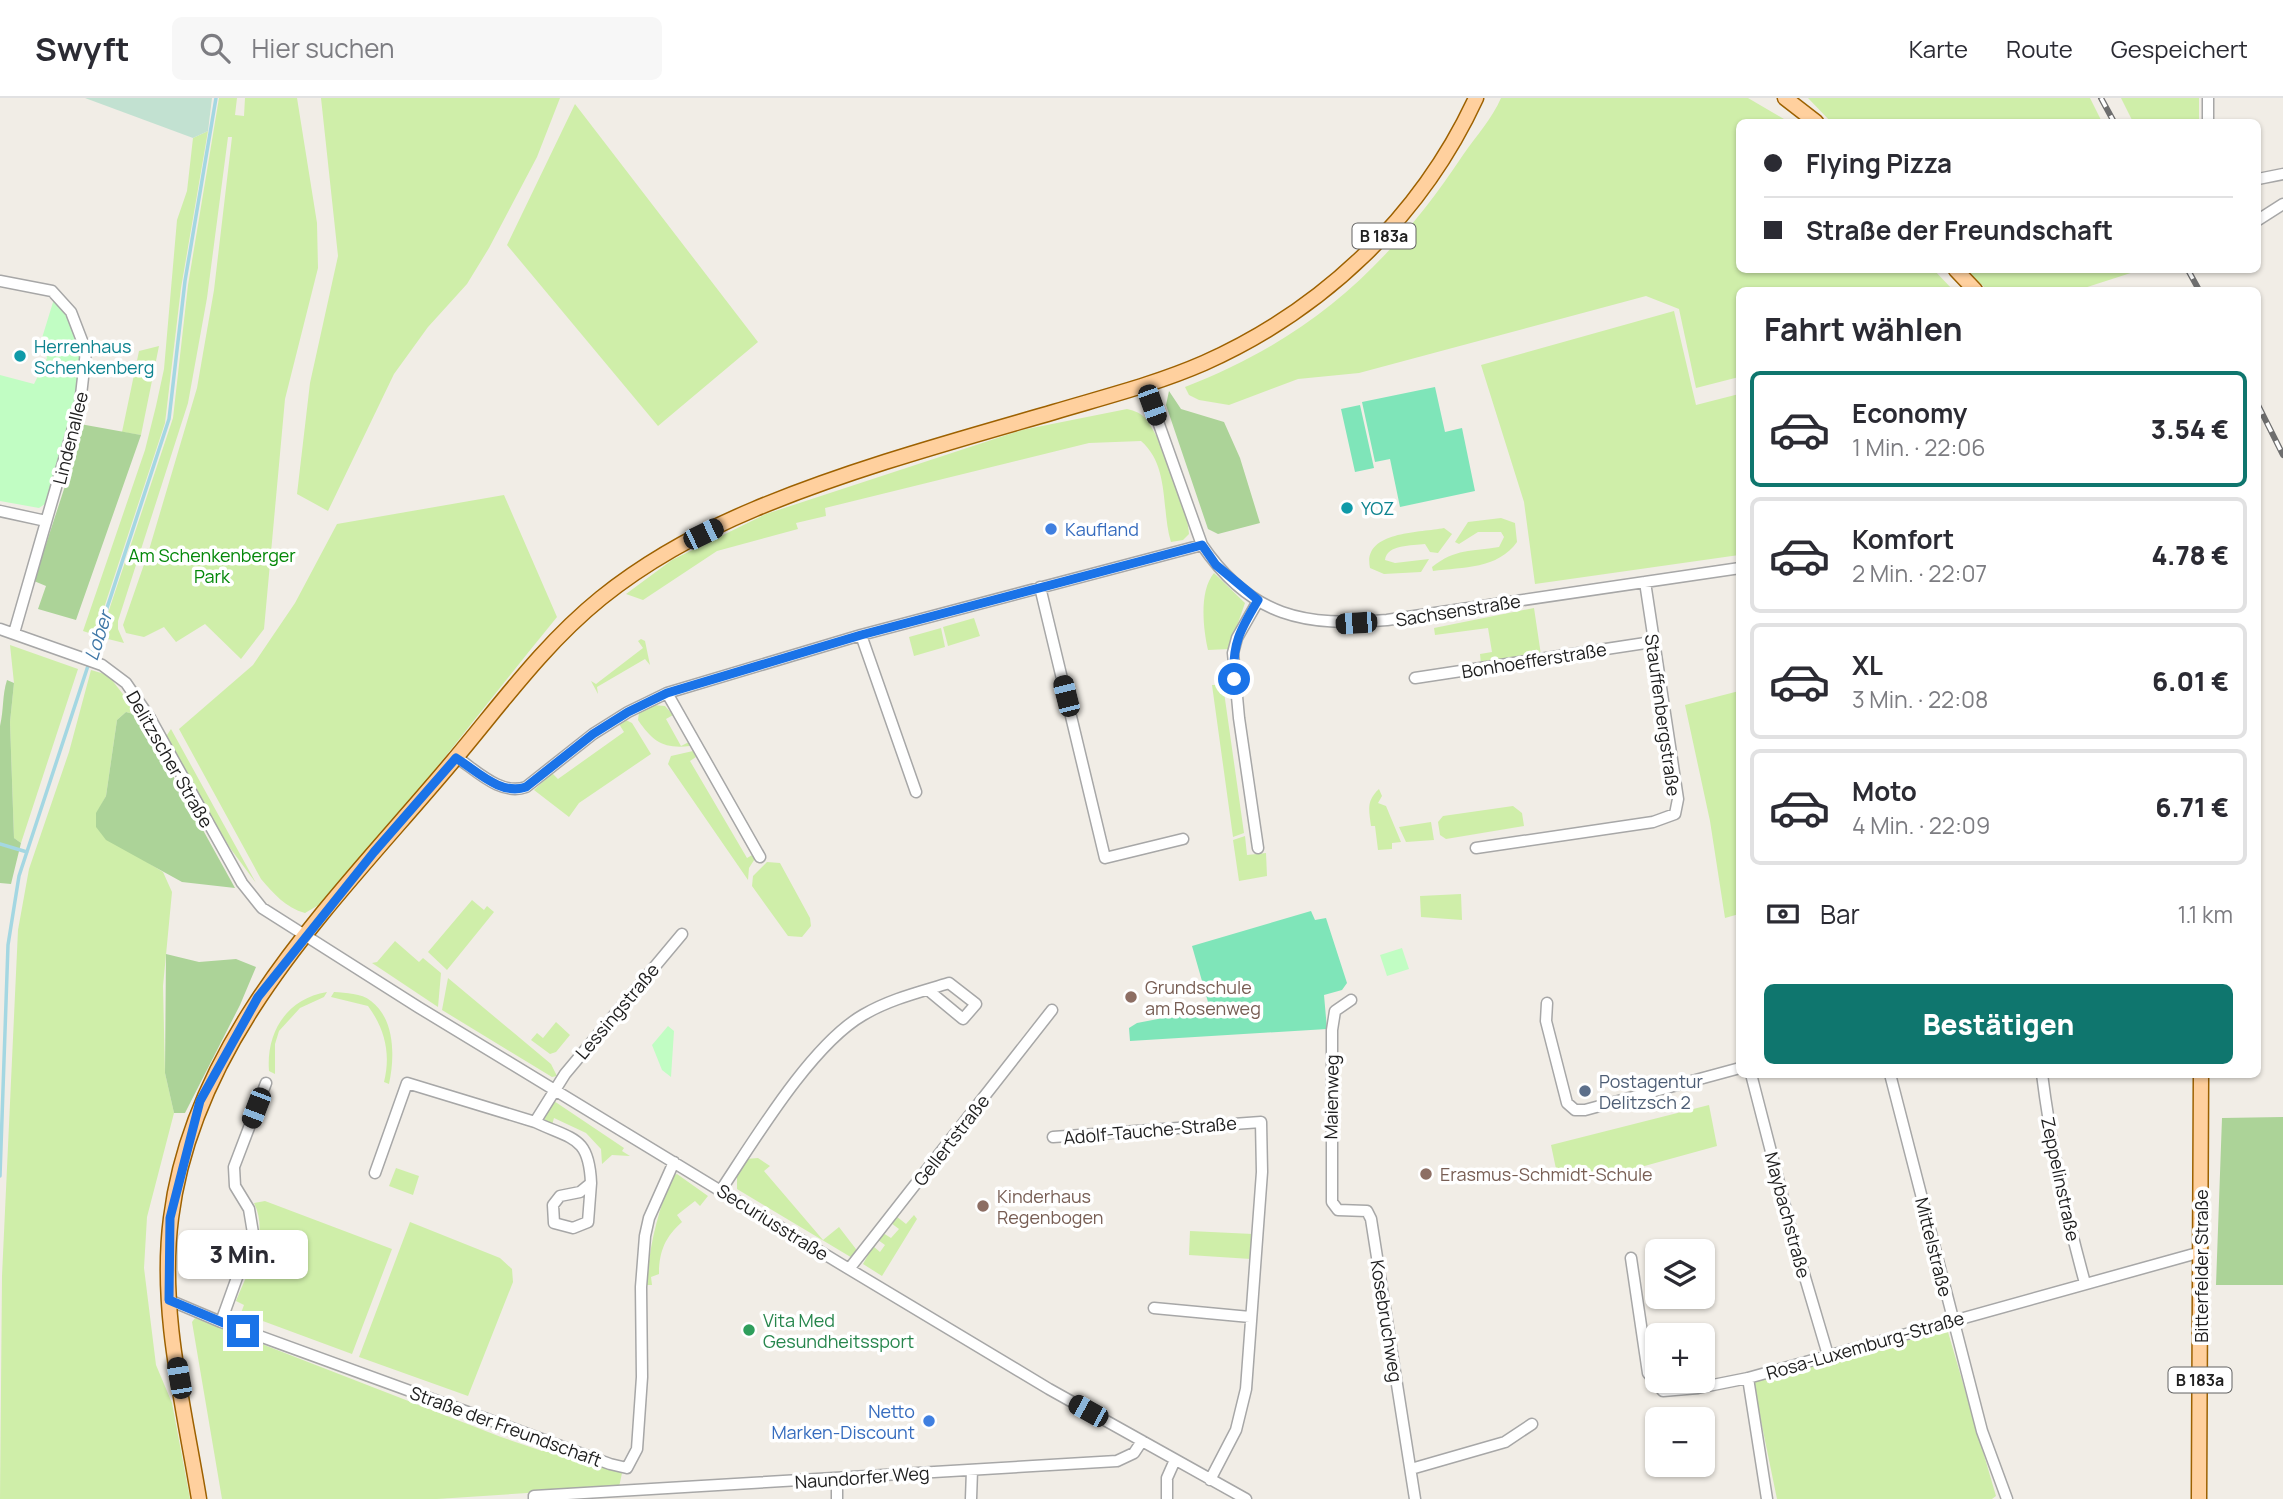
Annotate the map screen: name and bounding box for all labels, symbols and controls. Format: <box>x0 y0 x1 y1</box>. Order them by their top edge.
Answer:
search box <box>172 17 662 80</box>
text: Swyft <box>35 26 130 71</box>
icon: search <box>196 29 234 67</box>
text: Hier suchen <box>252 30 394 66</box>
text: Karte <box>1909 32 1968 65</box>
text: Route <box>2006 32 2073 65</box>
text: Gespeichert <box>2111 32 2248 65</box>
text: Flying Pizza <box>1806 145 1952 181</box>
text: Straße der Freundschaft <box>1806 212 2113 248</box>
road number: B 183a <box>1352 224 1416 248</box>
text: Fahrt wählen <box>1764 307 1963 351</box>
place label: Herrenhaus Schenkenberg <box>34 334 154 379</box>
marker: Herrenhaus Schenkenberg <box>12 348 28 364</box>
car <box>1135 382 1170 428</box>
street label: Lindenallee <box>47 389 93 487</box>
text: Economy <box>1852 395 1967 431</box>
icon: car <box>1768 398 1831 461</box>
text: 3.54 € <box>2151 411 2229 447</box>
text: 1 Min. · 22:06 <box>1852 431 1986 463</box>
place label: YOZ <box>1361 496 1394 520</box>
marker: YOZ <box>1339 500 1355 516</box>
car <box>680 515 727 553</box>
place label: Kaufland <box>1065 517 1139 541</box>
marker: Kaufland <box>1043 521 1059 537</box>
text: Komfort <box>1852 521 1954 557</box>
icon: car <box>1768 524 1831 587</box>
text: 4.78 € <box>2152 537 2229 573</box>
park label: Am Schenkenberger Park <box>128 543 296 588</box>
text: 2 Min. · 22:07 <box>1852 557 1987 589</box>
street label: Sachsenstraße <box>1394 588 1522 632</box>
water label: Lober <box>78 606 119 664</box>
car <box>1335 611 1378 635</box>
street label: Stauffenbergstraße <box>1640 632 1686 798</box>
street label: Bonhoefferstraße <box>1460 637 1608 683</box>
text: XL <box>1852 647 1883 683</box>
icon: car <box>1768 650 1831 713</box>
route start <box>1218 663 1250 695</box>
text: 6.01 € <box>2152 663 2229 699</box>
car <box>1051 673 1082 719</box>
text: 3 Min. · 22:08 <box>1852 683 1988 715</box>
street label: Delitzscher Straße <box>121 686 219 832</box>
text: Moto <box>1852 773 1917 809</box>
icon: car <box>1768 776 1831 839</box>
text: 6.71 € <box>2155 789 2229 825</box>
text: 4 Min. · 22:09 <box>1852 809 1990 841</box>
icon: cash <box>1764 895 1802 933</box>
text: Bar <box>1820 896 1860 932</box>
text: 1.1 km <box>2177 898 2233 930</box>
street label: Lessingstraße <box>570 958 664 1064</box>
place label: Grundschule am Rosenweg <box>1145 975 1261 1020</box>
button: Bestätigen <box>1764 984 2233 1064</box>
marker: Grundschule am Rosenweg <box>1123 989 1139 1005</box>
street label: Maienweg <box>1318 1054 1344 1140</box>
place label: Postagentur Delitzsch 2 <box>1599 1069 1704 1114</box>
marker: Postagentur Delitzsch 2 <box>1577 1083 1593 1099</box>
car <box>239 1085 274 1131</box>
street label: Gellertstraße <box>908 1089 994 1191</box>
street label: Adolf-Tauche-Straße <box>1062 1110 1238 1150</box>
street label: Zeppelinstraße <box>2036 1115 2086 1243</box>
street label: Maybachstraße <box>1760 1149 1816 1281</box>
place label: Erasmus-Schmidt-Schule <box>1440 1162 1653 1186</box>
marker: Erasmus-Schmidt-Schule <box>1418 1166 1434 1182</box>
street label: Securiusstraße <box>713 1178 833 1266</box>
place label: Kinderhaus Regenbogen <box>997 1184 1103 1229</box>
street label: Bitterfelder Straße <box>2189 1189 2213 1343</box>
street label: Mittelstraße <box>1910 1195 1958 1299</box>
marker: Kinderhaus Regenbogen <box>975 1198 991 1214</box>
callout: 3 Min. <box>178 1230 308 1278</box>
text: 3 Min. <box>210 1238 276 1270</box>
map controls <box>1645 1239 1715 1477</box>
button: layers <box>1645 1239 1715 1309</box>
street label: Kosebruchweg <box>1365 1258 1409 1384</box>
street label: Rosa-Luxemburg-Straße <box>1763 1305 1967 1385</box>
place label: Vita Med Gesundheitssport <box>763 1308 914 1353</box>
route end <box>227 1315 259 1347</box>
marker: Vita Med Gesundheitssport <box>741 1322 757 1338</box>
button: + <box>1645 1323 1715 1393</box>
car <box>166 1355 193 1401</box>
road number: B 183a <box>2168 1368 2232 1392</box>
street label: Straße der Freundschaft <box>407 1380 605 1472</box>
car <box>1065 1392 1112 1430</box>
place label: Netto Marken-Discount <box>771 1399 915 1444</box>
button: − <box>1645 1407 1715 1477</box>
marker: Netto Marken-Discount <box>921 1413 937 1429</box>
street label: Naundorfer Weg <box>794 1460 930 1494</box>

